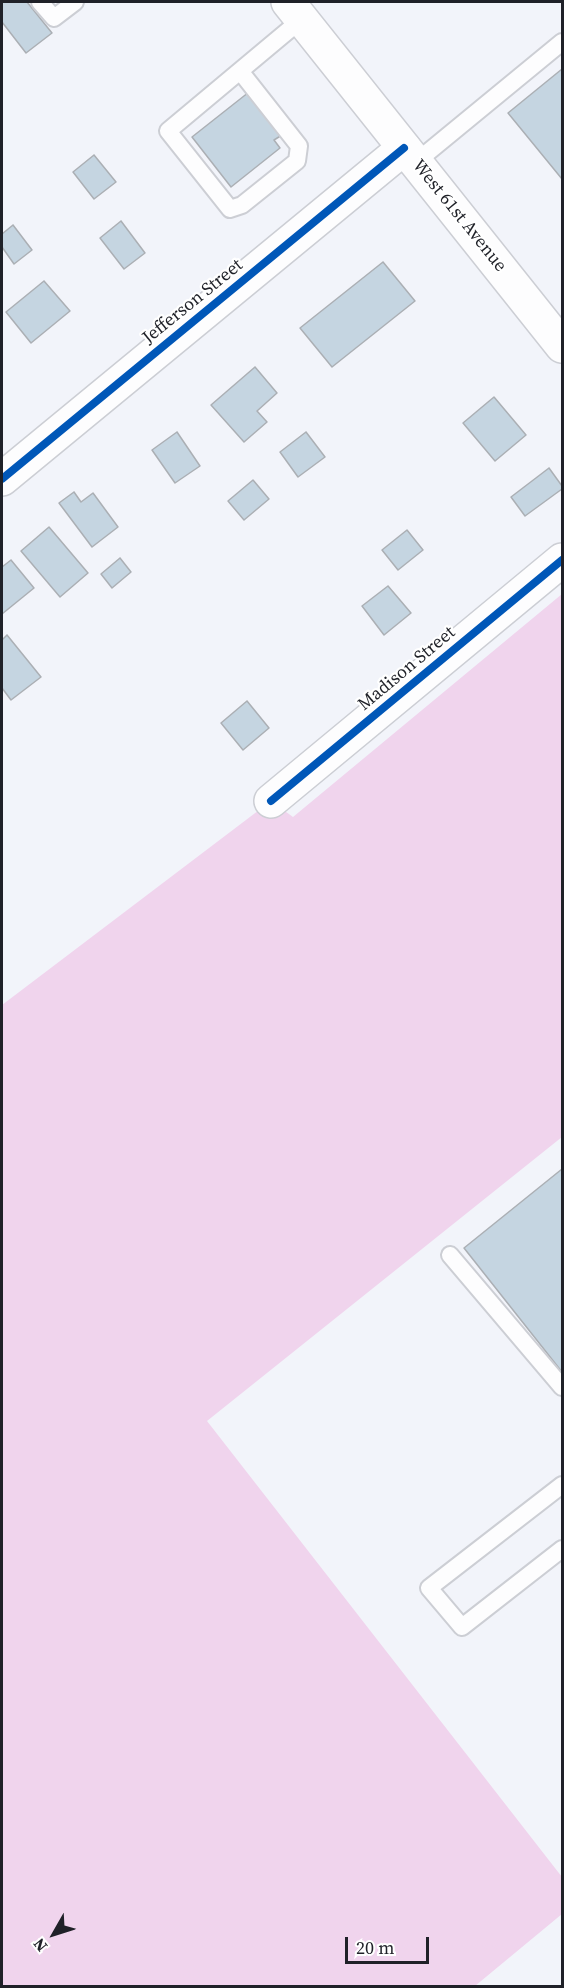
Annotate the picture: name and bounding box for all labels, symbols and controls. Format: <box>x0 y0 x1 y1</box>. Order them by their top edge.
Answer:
street label: West 61st Avenue <box>407 156 511 276</box>
street label: Jefferson Street <box>138 255 248 349</box>
street label: Madison Street <box>354 622 460 716</box>
north arrow <box>24 1904 84 1964</box>
scale bar <box>348 1925 432 1963</box>
text: N <box>28 1934 52 1957</box>
text: 20 m <box>356 1935 394 1960</box>

